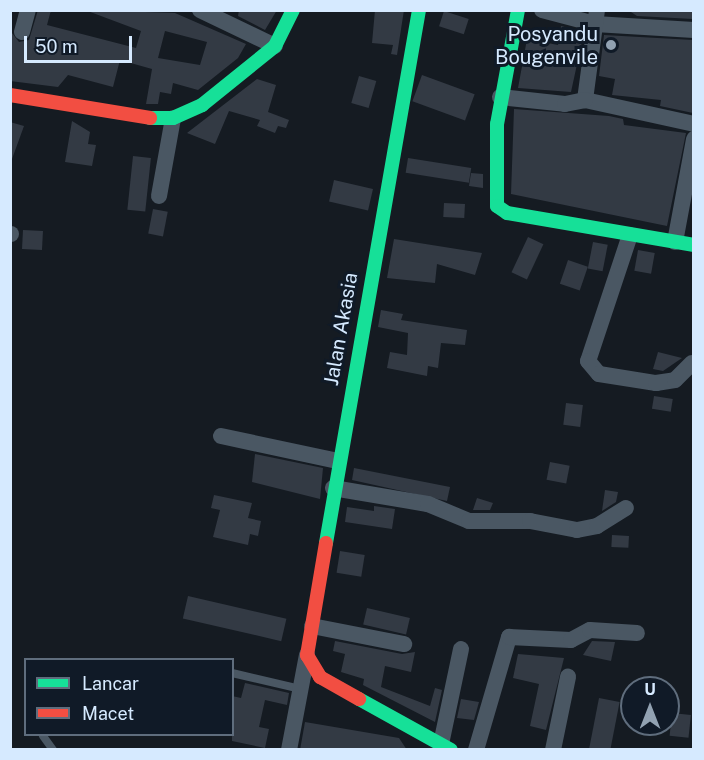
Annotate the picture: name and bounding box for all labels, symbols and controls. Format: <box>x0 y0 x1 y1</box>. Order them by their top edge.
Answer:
place label: Posyandu Bougenvile <box>495 22 598 69</box>
scale bar <box>27 24 135 62</box>
text: 50 m <box>35 36 78 57</box>
marker: Posyandu Bougenvile <box>602 36 620 54</box>
street label: Jalan Akasia <box>319 271 363 387</box>
legend <box>24 658 234 736</box>
text: Lancar <box>82 673 139 694</box>
north arrow <box>620 676 680 736</box>
text: U <box>644 680 656 699</box>
text: Macet <box>82 703 134 724</box>

